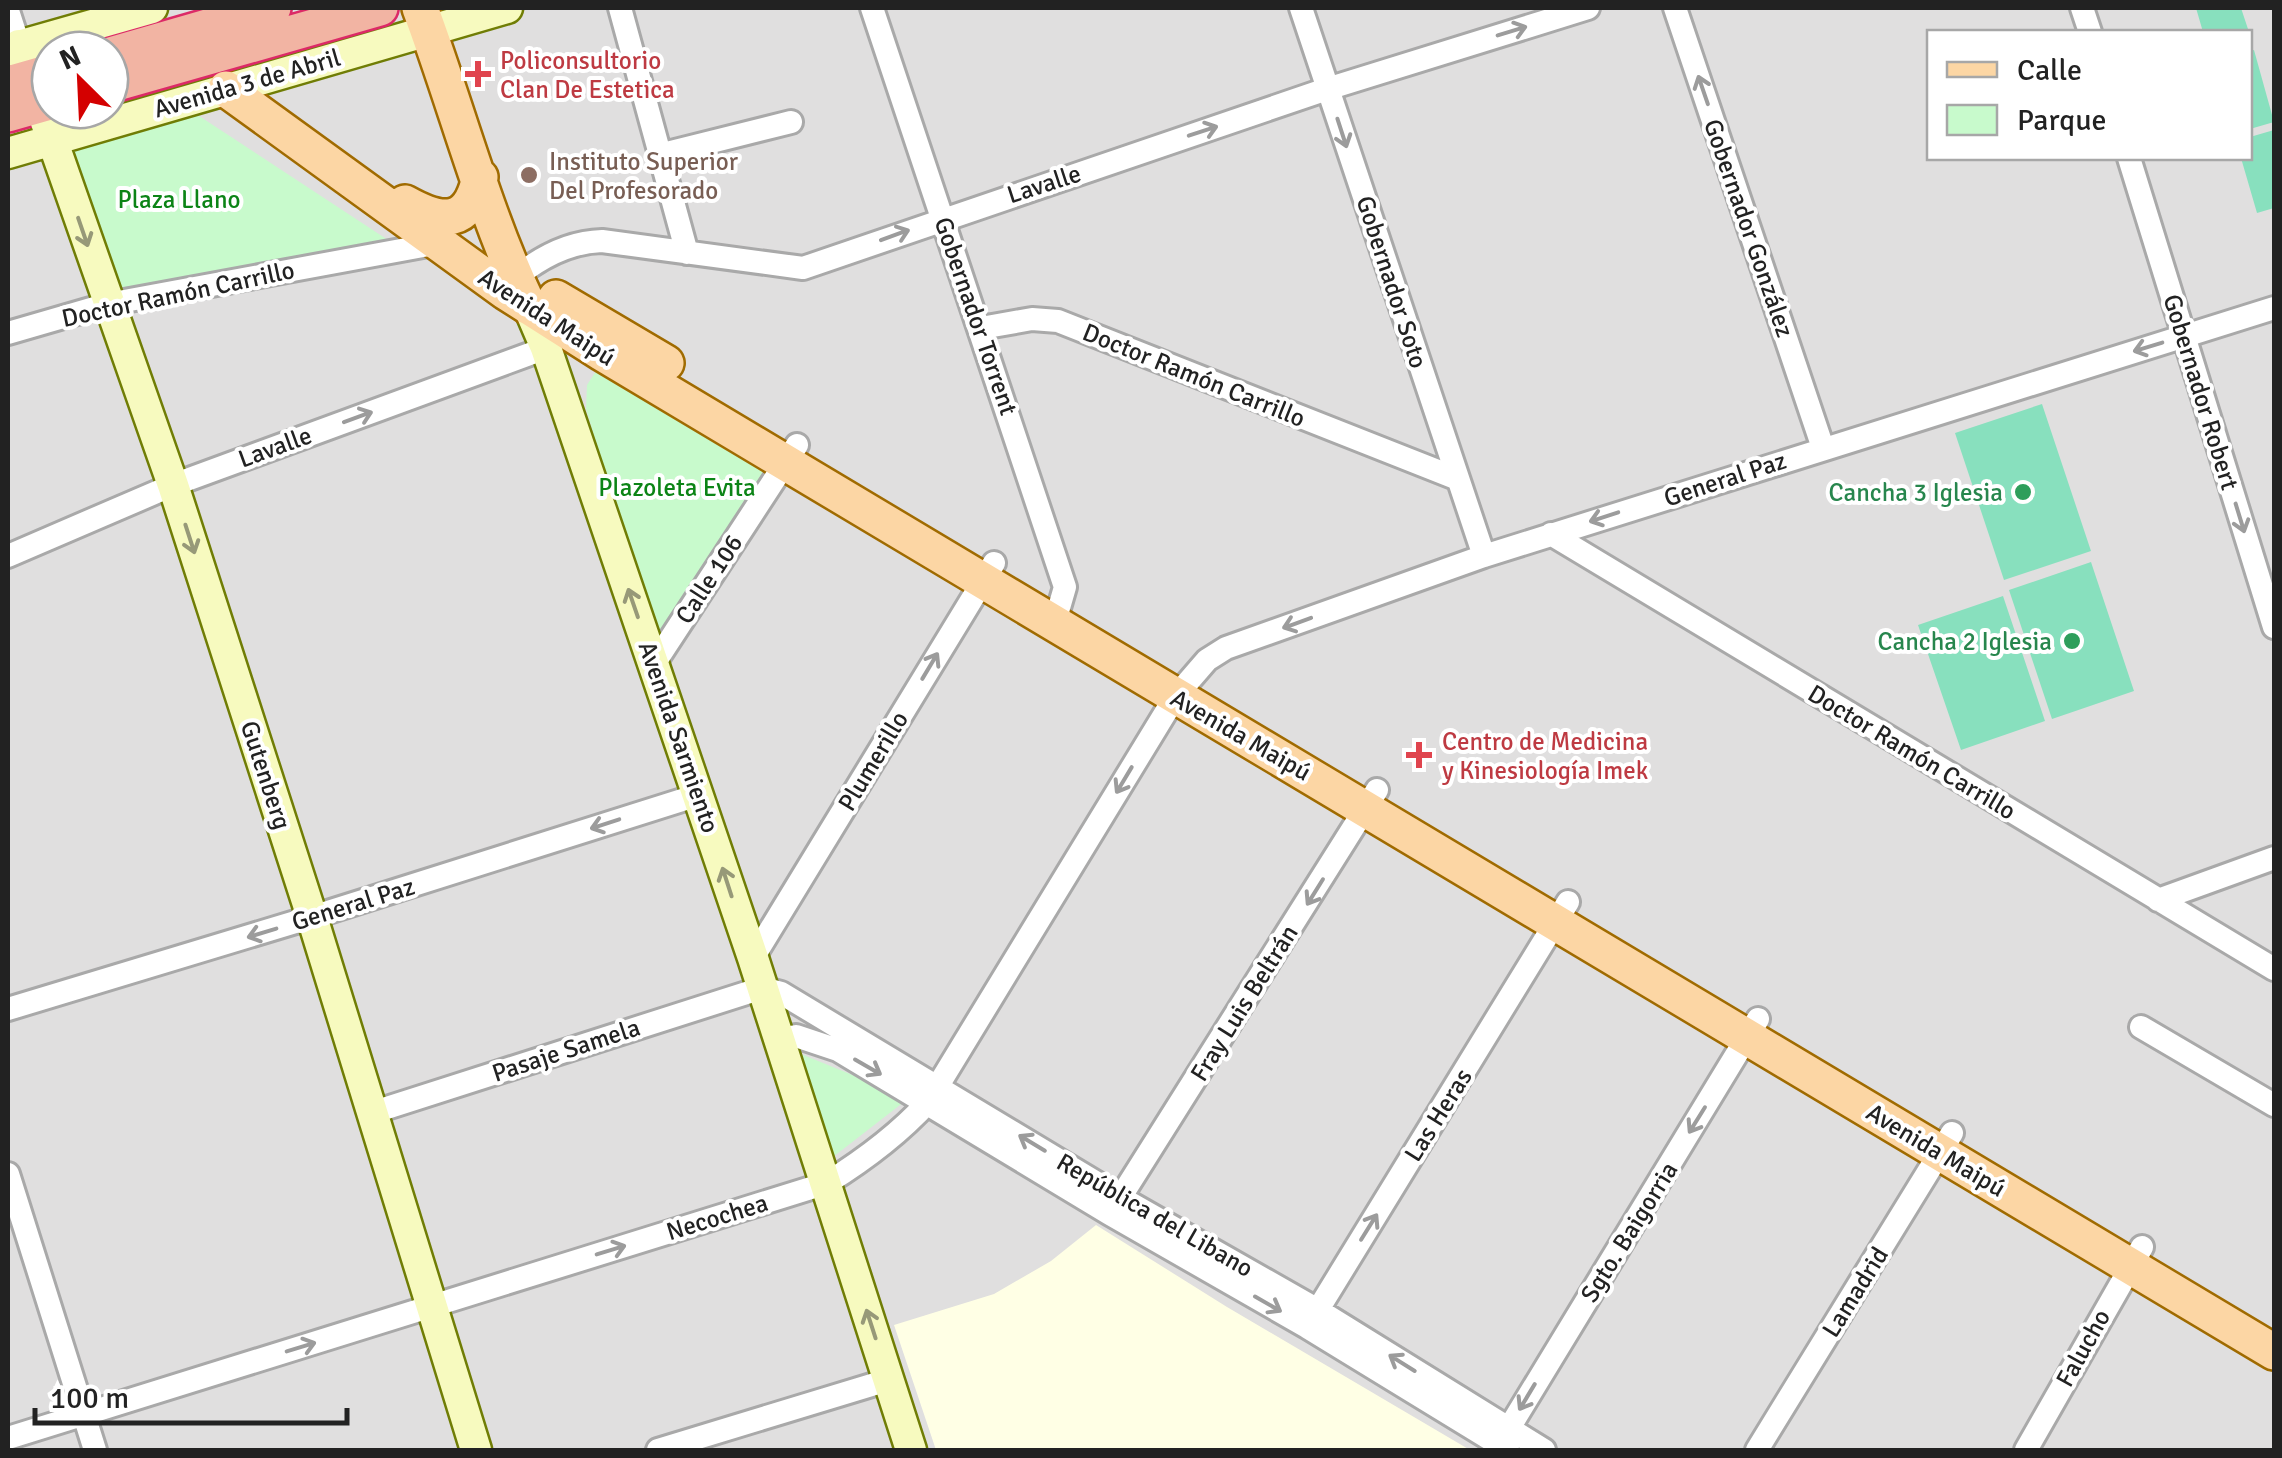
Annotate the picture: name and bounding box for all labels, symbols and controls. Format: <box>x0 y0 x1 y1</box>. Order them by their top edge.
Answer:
one-way arrow <box>1496 21 1527 39</box>
north arrow <box>30 30 130 130</box>
legend <box>1927 30 2252 160</box>
text: N <box>54 39 86 78</box>
street label: Avenida 3 de Abril <box>150 42 344 124</box>
place label: Policonsultorio Clan De Estetica <box>500 45 675 105</box>
text: Calle <box>2017 52 2082 89</box>
marker: Policonsultorio Clan De Estetica <box>465 61 491 87</box>
one-way arrow <box>1692 74 1710 106</box>
text: Parque <box>2017 102 2107 139</box>
street label: Gobernador González <box>1697 115 1801 341</box>
one-way arrow <box>1335 117 1353 149</box>
one-way arrow <box>1186 120 1218 138</box>
place label: Instituto Superior Del Profesorado <box>549 146 739 206</box>
street label: Lavalle <box>1003 158 1085 210</box>
marker: Instituto Superior Del Profesorado <box>518 164 540 186</box>
park label: Plaza Llano <box>117 184 241 215</box>
street label: Gobernador Soto <box>1350 192 1434 372</box>
street label: Gobernador Torrent <box>928 213 1024 419</box>
one-way arrow <box>75 216 93 247</box>
one-way arrow <box>878 225 909 243</box>
street label: Doctor Ramón Carrillo <box>59 254 297 334</box>
street label: Avenida Maipú <box>473 261 621 373</box>
street label: Gobernador Robert <box>2157 290 2246 494</box>
street label: Doctor Ramón Carrillo <box>1078 316 1310 434</box>
one-way arrow <box>2133 339 2164 357</box>
one-way arrow <box>343 406 373 424</box>
street label: Lavalle <box>234 419 316 475</box>
street label: General Paz <box>1660 445 1790 513</box>
park label: Plazoleta Evita <box>598 472 756 503</box>
place label: Cancha 3 Iglesia <box>1829 477 2003 508</box>
marker: Cancha 3 Iglesia <box>2012 481 2034 503</box>
one-way arrow <box>2232 502 2250 533</box>
one-way arrow <box>1589 510 1620 528</box>
one-way arrow <box>183 523 201 554</box>
street label: Calle 106 <box>669 529 749 629</box>
one-way arrow <box>623 587 641 619</box>
one-way arrow <box>1282 615 1313 633</box>
place label: Cancha 2 Iglesia <box>1878 626 2052 657</box>
marker: Cancha 2 Iglesia <box>2061 630 2083 652</box>
street label: Avenida Sarmiento <box>632 637 726 837</box>
one-way arrow <box>920 652 940 681</box>
street label: Doctor Ramón Carrillo <box>1802 678 2022 826</box>
street label: Avenida Maipú <box>1165 682 1317 788</box>
street label: Plumerillo <box>831 705 915 817</box>
street label: Gutenberg <box>234 717 298 833</box>
place label: Centro de Medicina y Kinesiología Imek <box>1442 726 1649 786</box>
marker: Centro de Medicina y Kinesiología Imek <box>1406 742 1432 768</box>
one-way arrow <box>1114 765 1134 794</box>
one-way arrow <box>590 816 621 834</box>
one-way arrow <box>717 867 735 899</box>
street label: General Paz <box>288 871 418 937</box>
one-way arrow <box>1304 877 1325 906</box>
street label: Fray Luis Beltrán <box>1183 919 1305 1087</box>
one-way arrow <box>246 925 278 943</box>
street label: Pasaje Samela <box>488 1011 644 1089</box>
one-way arrow <box>853 1057 882 1077</box>
street label: Las Heras <box>1397 1063 1479 1167</box>
street label: Avenida Maipú <box>1861 1096 2011 1204</box>
one-way arrow <box>1687 1106 1707 1134</box>
one-way arrow <box>1018 1133 1047 1153</box>
street label: República del Libano <box>1051 1146 1259 1284</box>
street label: Sgto. Baigorria <box>1574 1156 1684 1308</box>
street label: Necochea <box>662 1187 772 1247</box>
one-way arrow <box>1359 1213 1379 1242</box>
one-way arrow <box>595 1240 627 1258</box>
street label: Lamadrid <box>1815 1241 1895 1343</box>
one-way arrow <box>1253 1295 1282 1315</box>
street label: Falucho <box>2049 1304 2117 1392</box>
one-way arrow <box>860 1309 878 1341</box>
one-way arrow <box>285 1337 317 1355</box>
one-way arrow <box>1388 1352 1416 1373</box>
scale bar <box>35 1363 348 1425</box>
text: 100 m <box>50 1380 129 1417</box>
one-way arrow <box>1517 1382 1537 1411</box>

